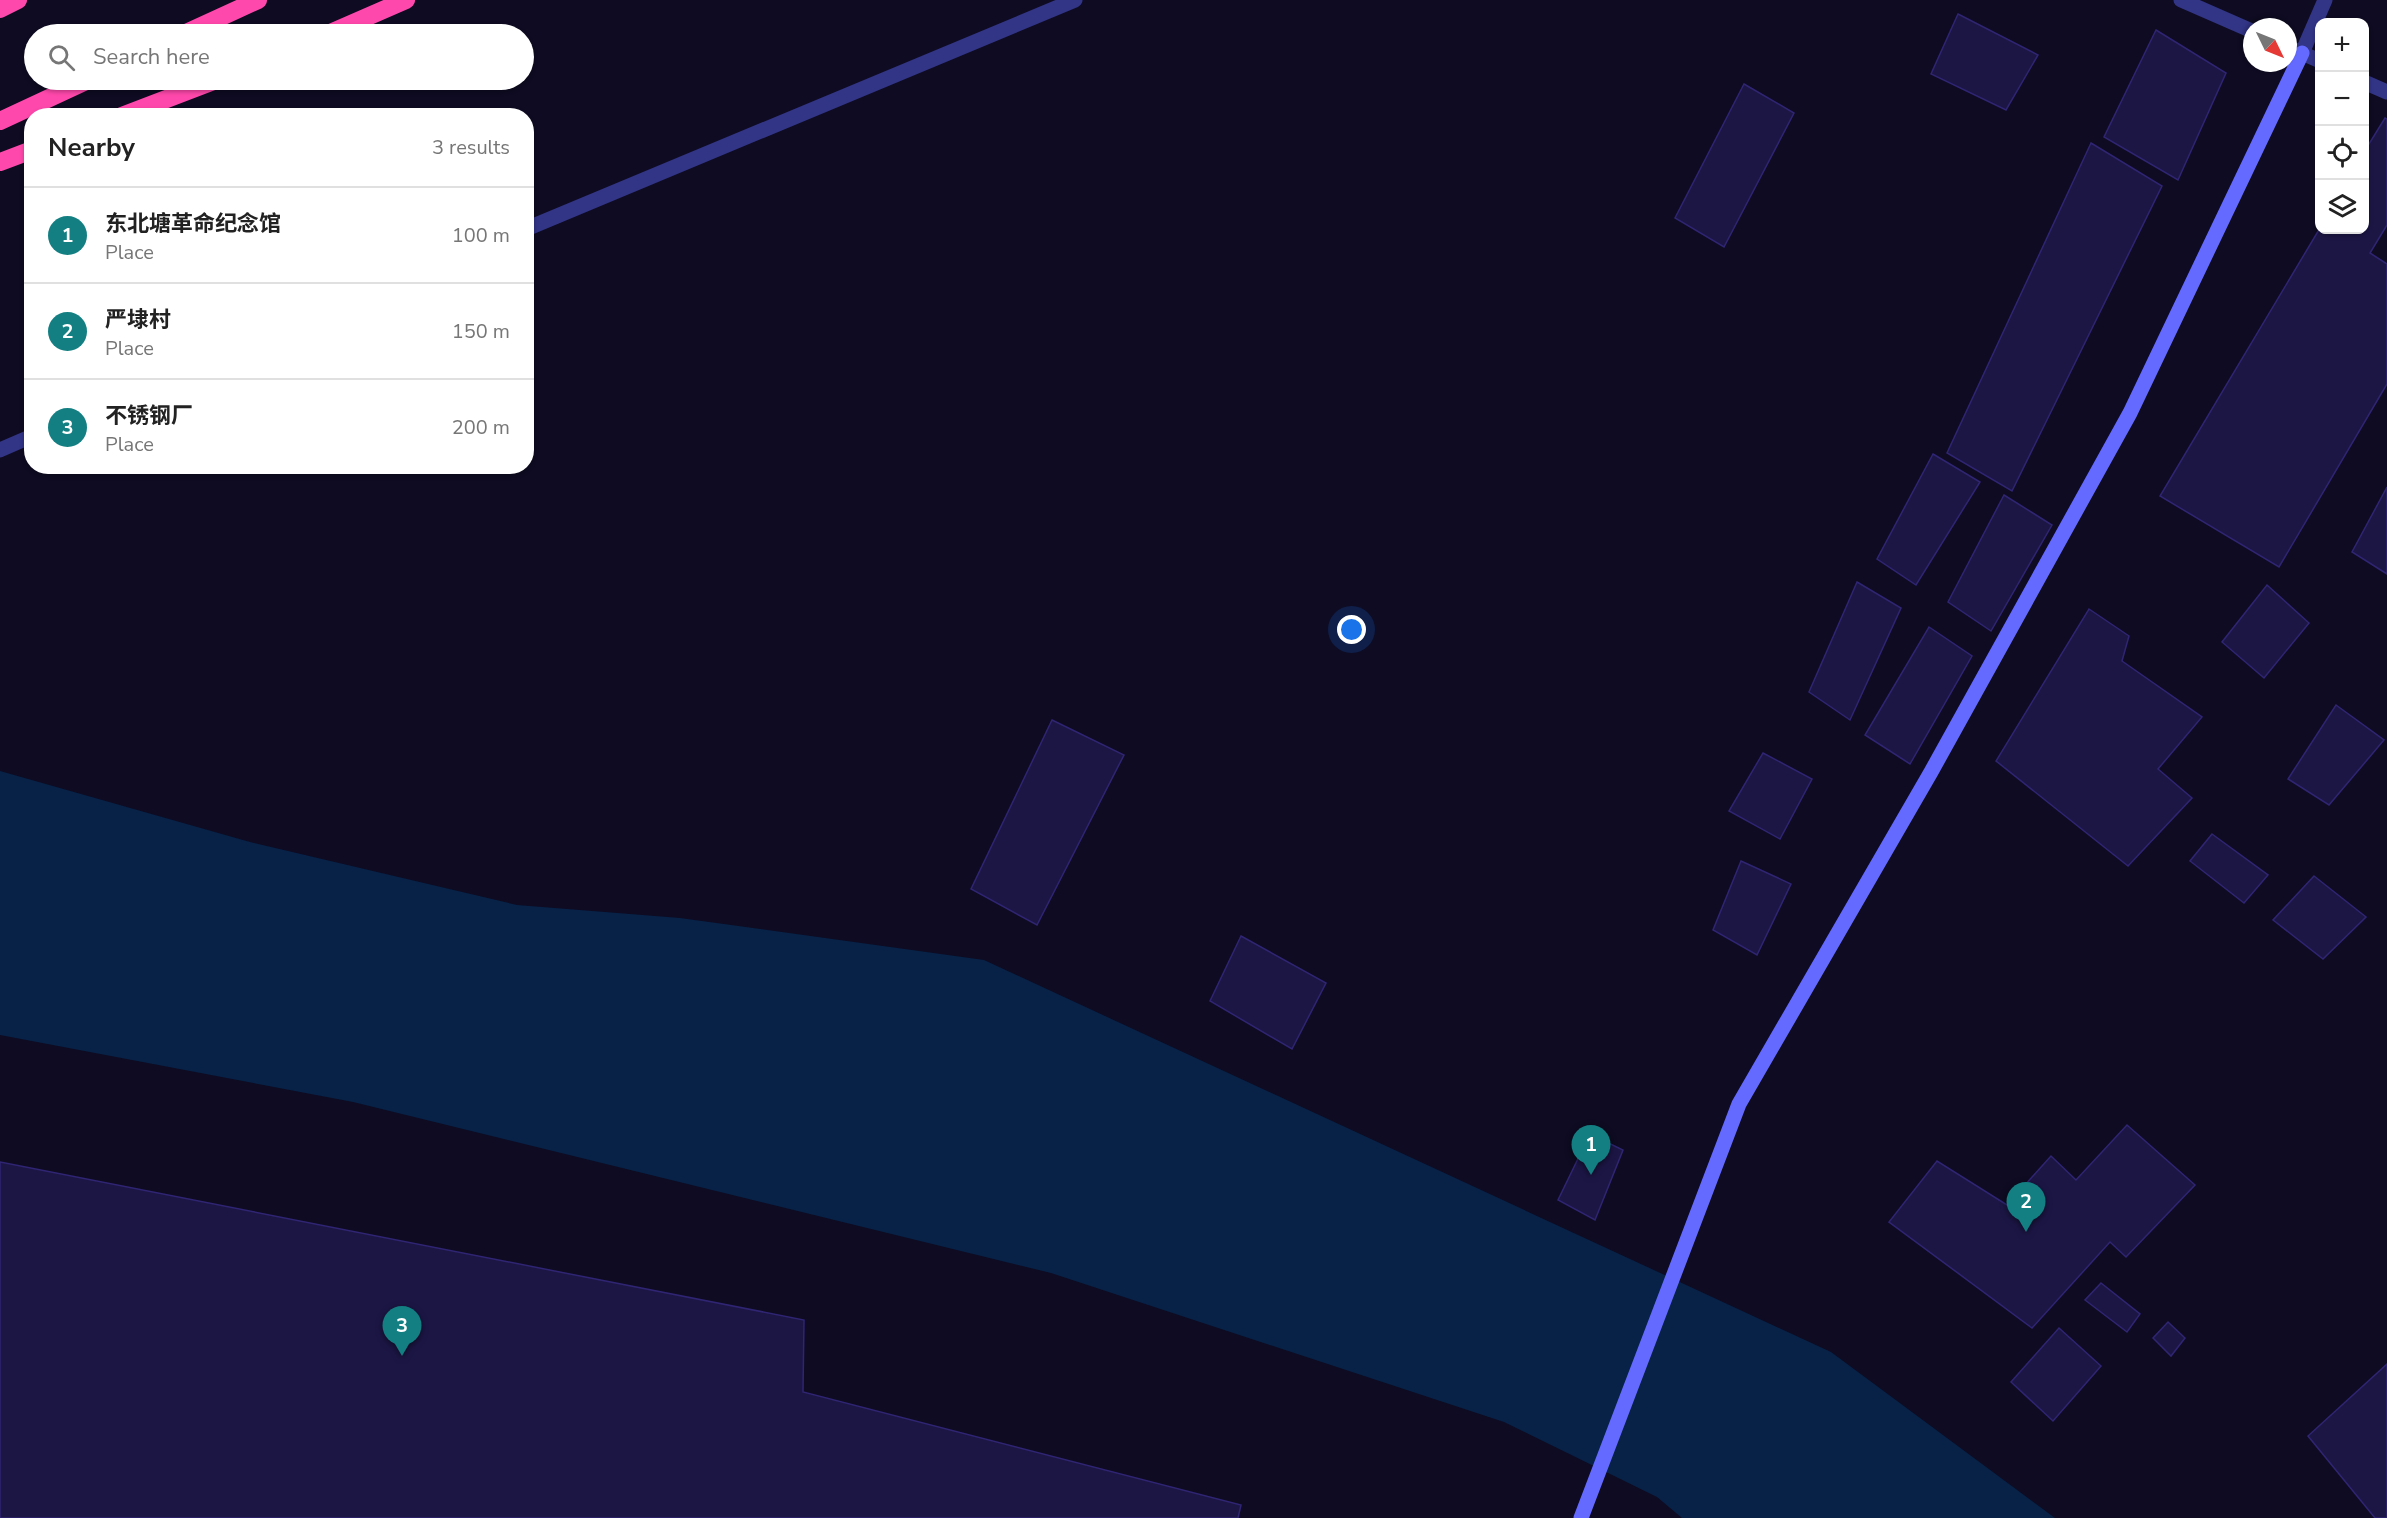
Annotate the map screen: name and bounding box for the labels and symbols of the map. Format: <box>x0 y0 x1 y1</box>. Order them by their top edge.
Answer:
north arrow <box>2243 18 2297 72</box>
your location <box>1337 615 1366 644</box>
pin: 1 <box>1572 1126 1610 1175</box>
pin: 2 <box>2006 1182 2046 1232</box>
pin: 3 <box>382 1306 422 1356</box>

